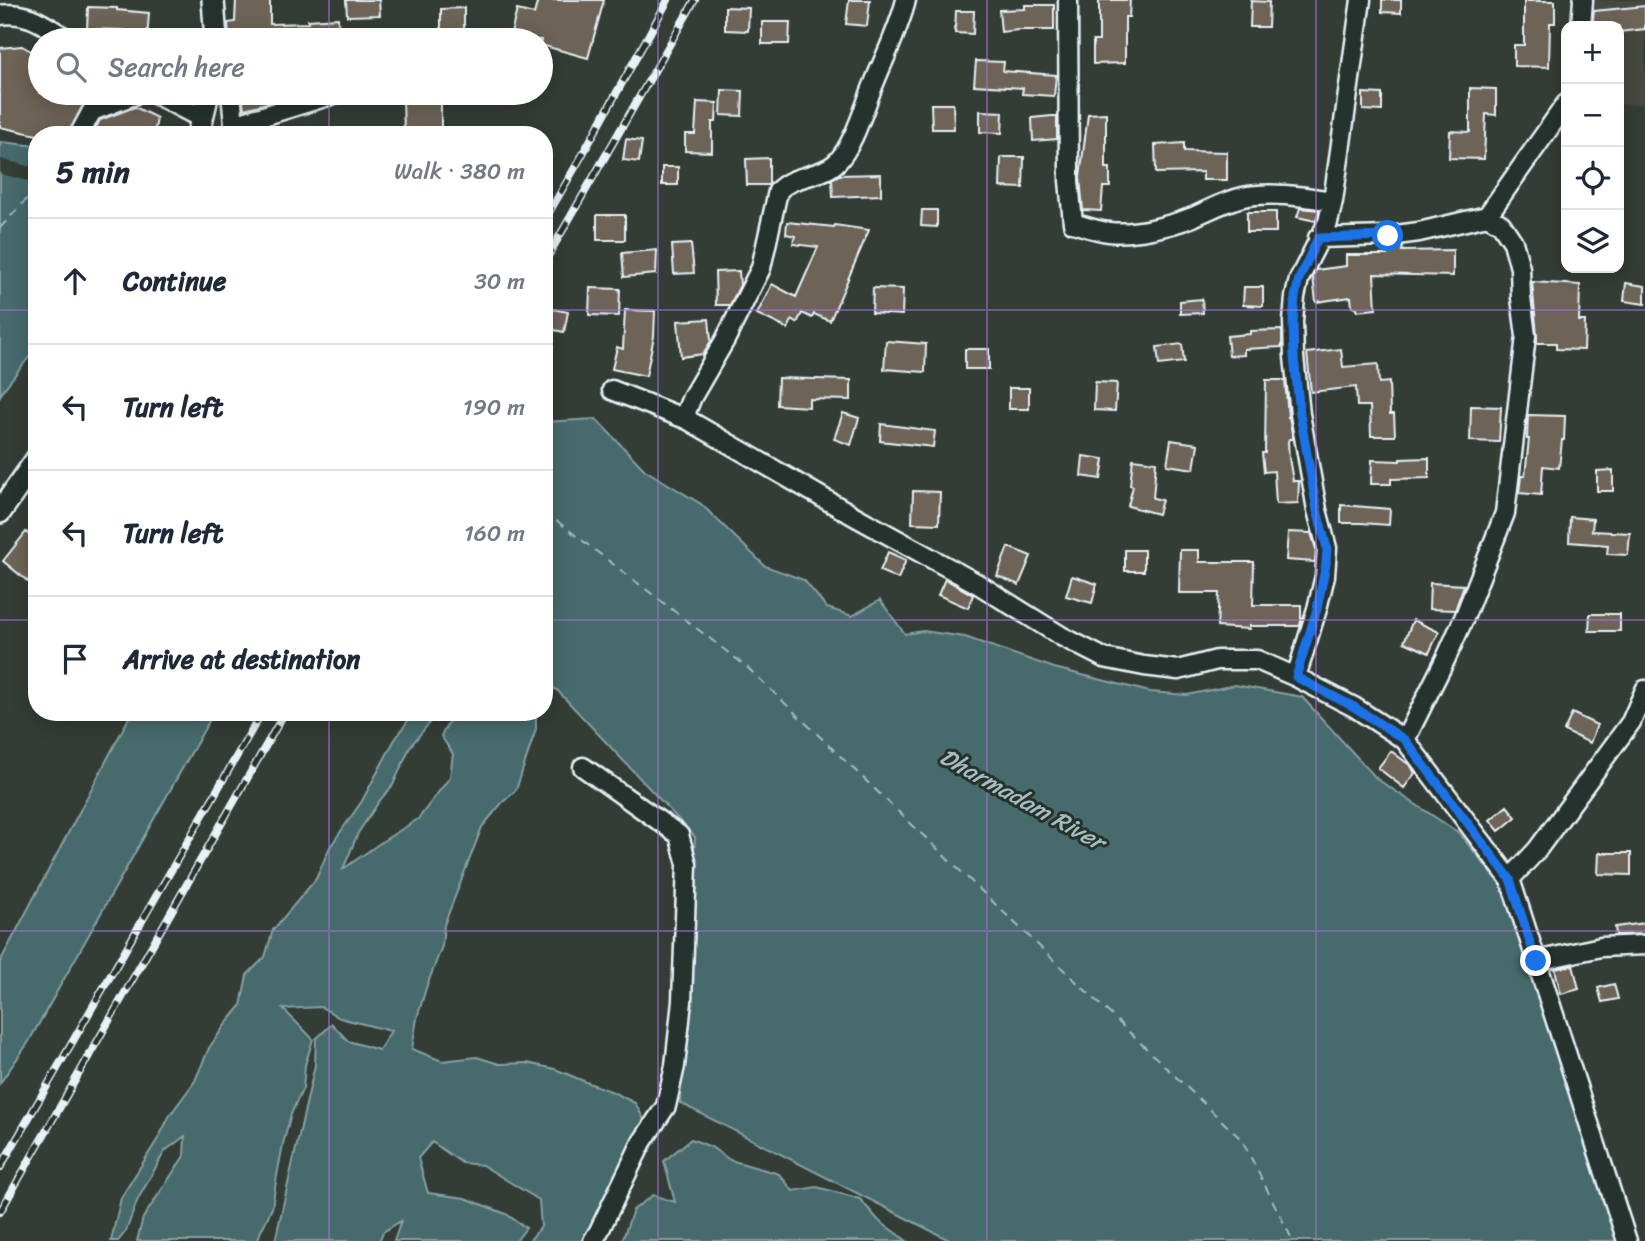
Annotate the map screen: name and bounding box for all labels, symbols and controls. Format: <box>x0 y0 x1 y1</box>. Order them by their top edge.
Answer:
map controls <box>1561 21 1624 273</box>
button: + <box>1561 21 1624 84</box>
search box <box>28 28 553 105</box>
text: Search here <box>108 44 245 90</box>
icon: search <box>52 48 90 86</box>
button: − <box>1561 84 1624 147</box>
text: 5 min <box>56 145 130 199</box>
button: locate <box>1561 147 1624 210</box>
text: Walk · 380 m <box>394 151 525 192</box>
button: layers <box>1561 210 1624 273</box>
route start <box>1372 220 1403 251</box>
text: Continue <box>123 258 226 304</box>
text: 30 m <box>474 261 525 302</box>
icon: ahead <box>56 262 94 300</box>
text: Turn left <box>123 384 223 430</box>
text: 190 m <box>463 387 525 428</box>
icon: left <box>56 388 94 426</box>
text: Turn left <box>123 510 223 556</box>
text: 160 m <box>464 513 525 554</box>
icon: left <box>56 514 94 552</box>
text: Arrive at destination <box>123 636 360 682</box>
icon: arrive <box>56 640 94 678</box>
water label: Dharmadam River <box>932 736 1116 864</box>
route end <box>1520 945 1551 976</box>

